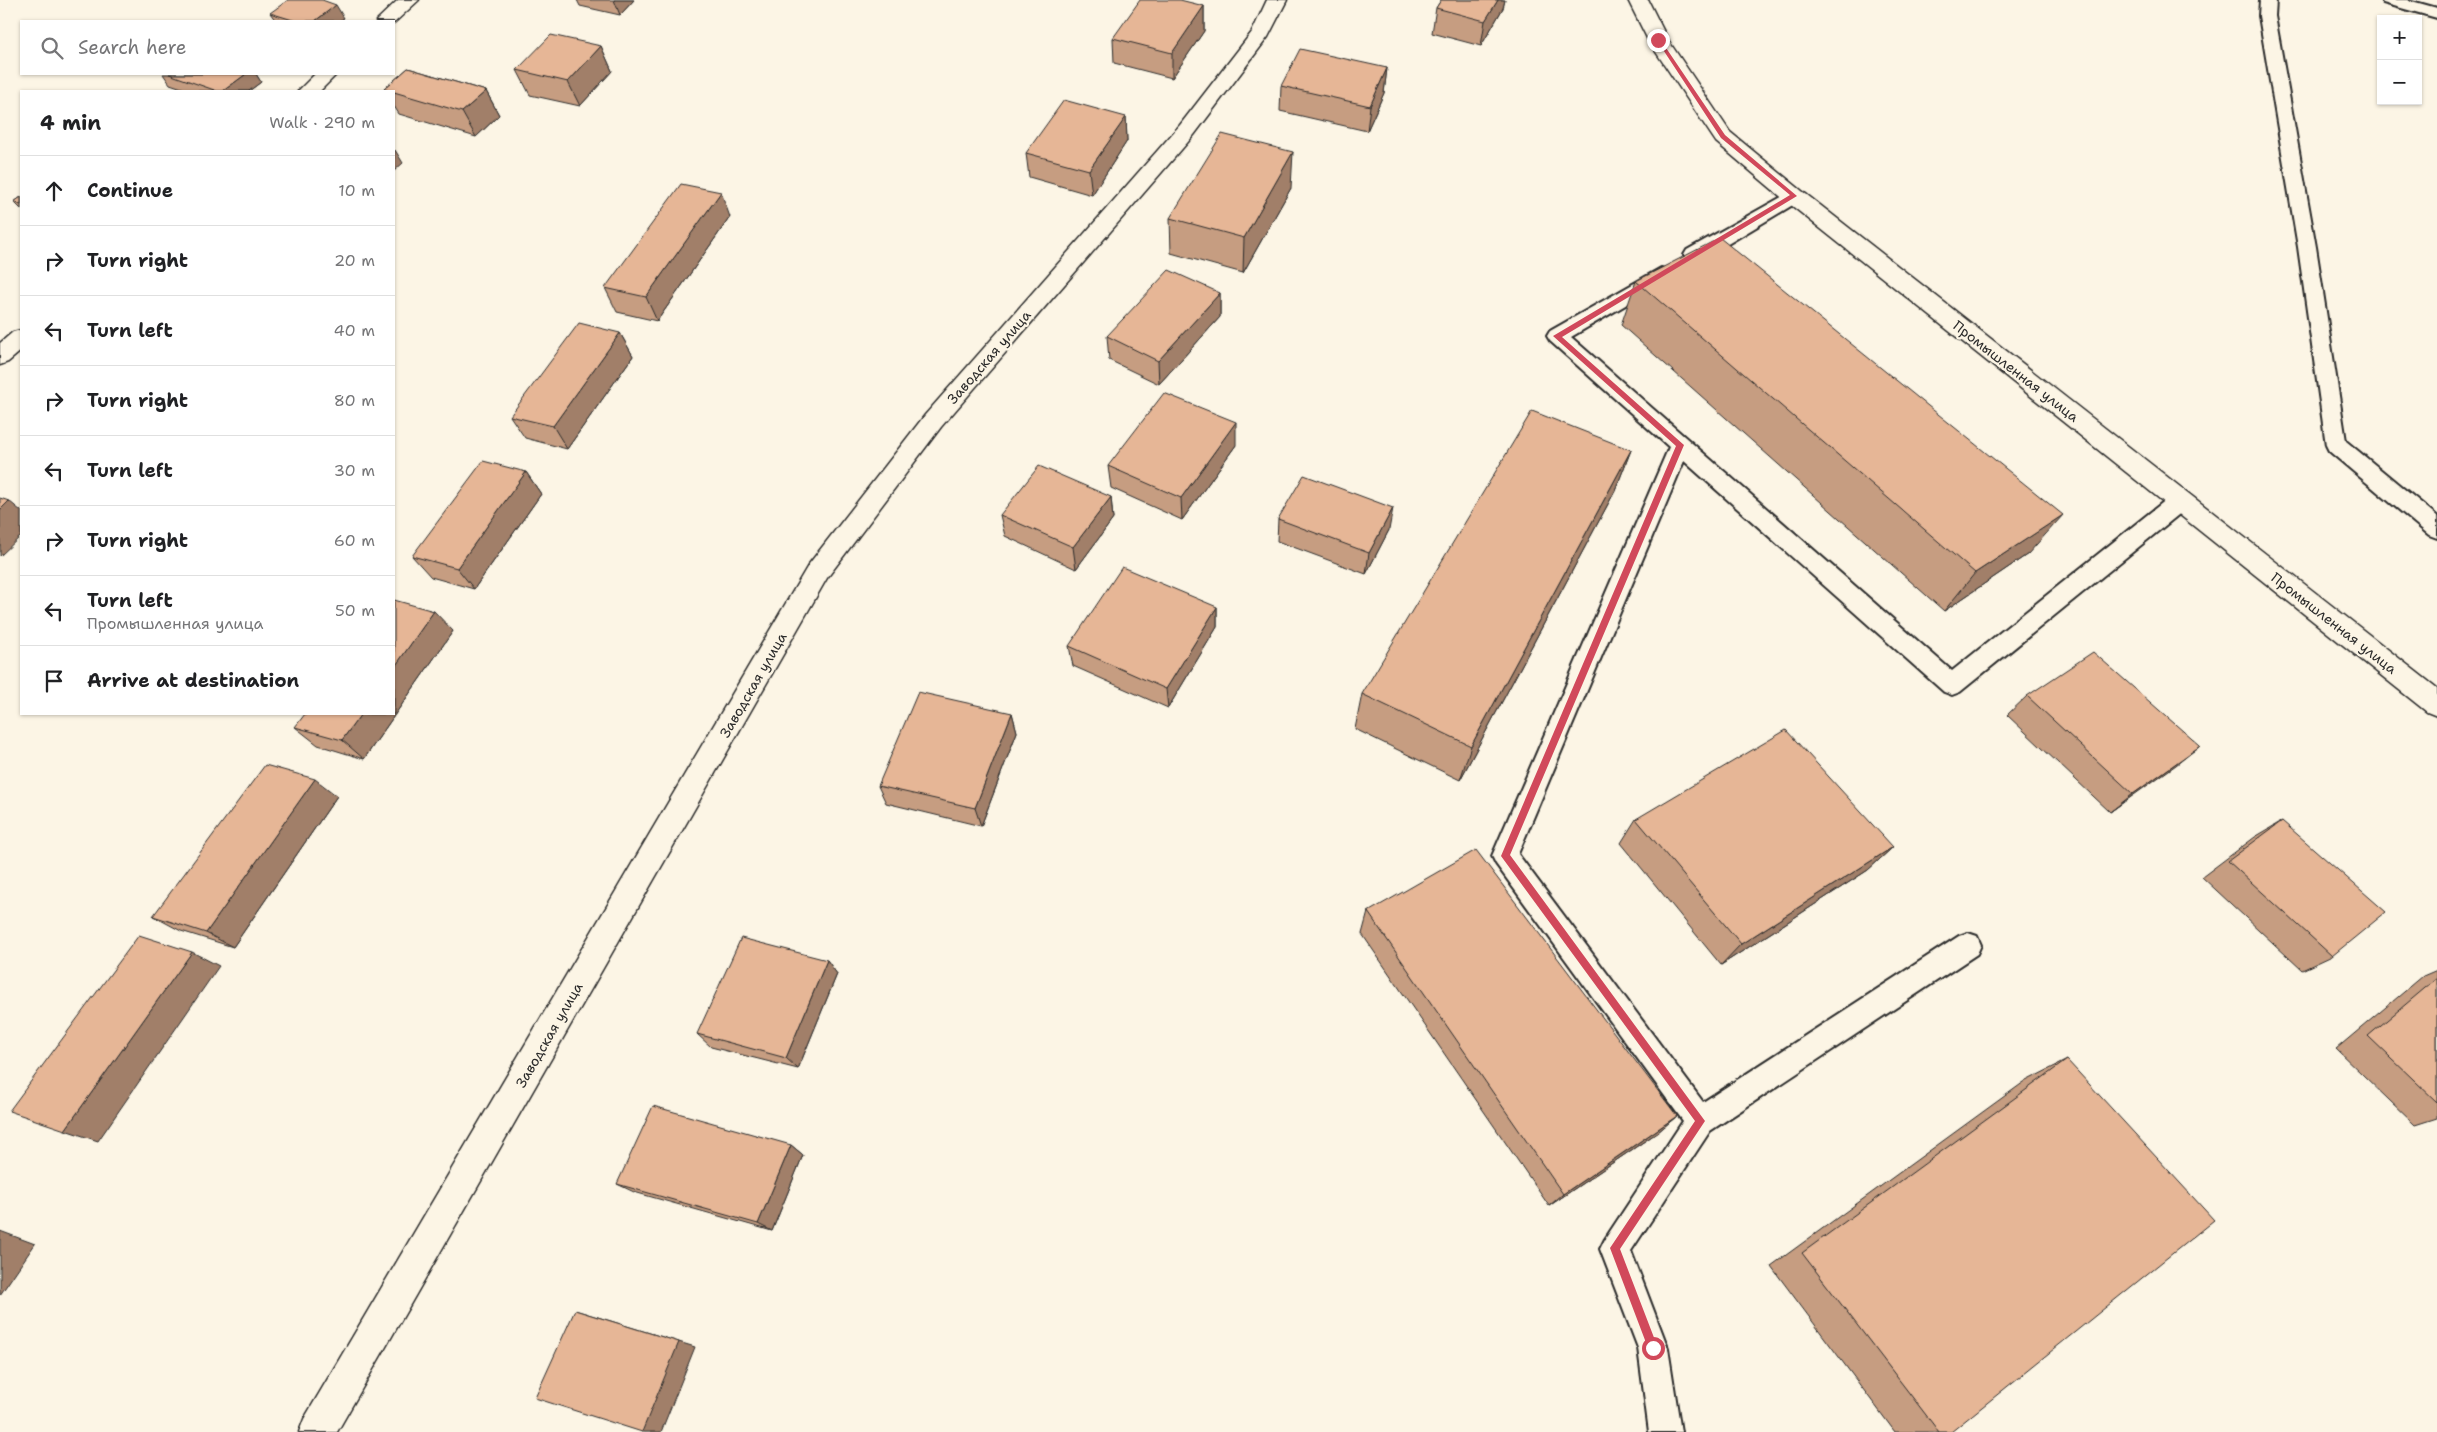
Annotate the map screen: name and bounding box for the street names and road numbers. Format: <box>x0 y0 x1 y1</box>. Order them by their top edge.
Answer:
street label: Заводская улица <box>943 306 1035 408</box>
street label: Промышленная улица <box>1950 316 2083 426</box>
street label: Промышленная улица <box>2268 568 2401 678</box>
street label: Заводская улица <box>716 629 791 741</box>
street label: Заводская улица <box>512 979 587 1091</box>

